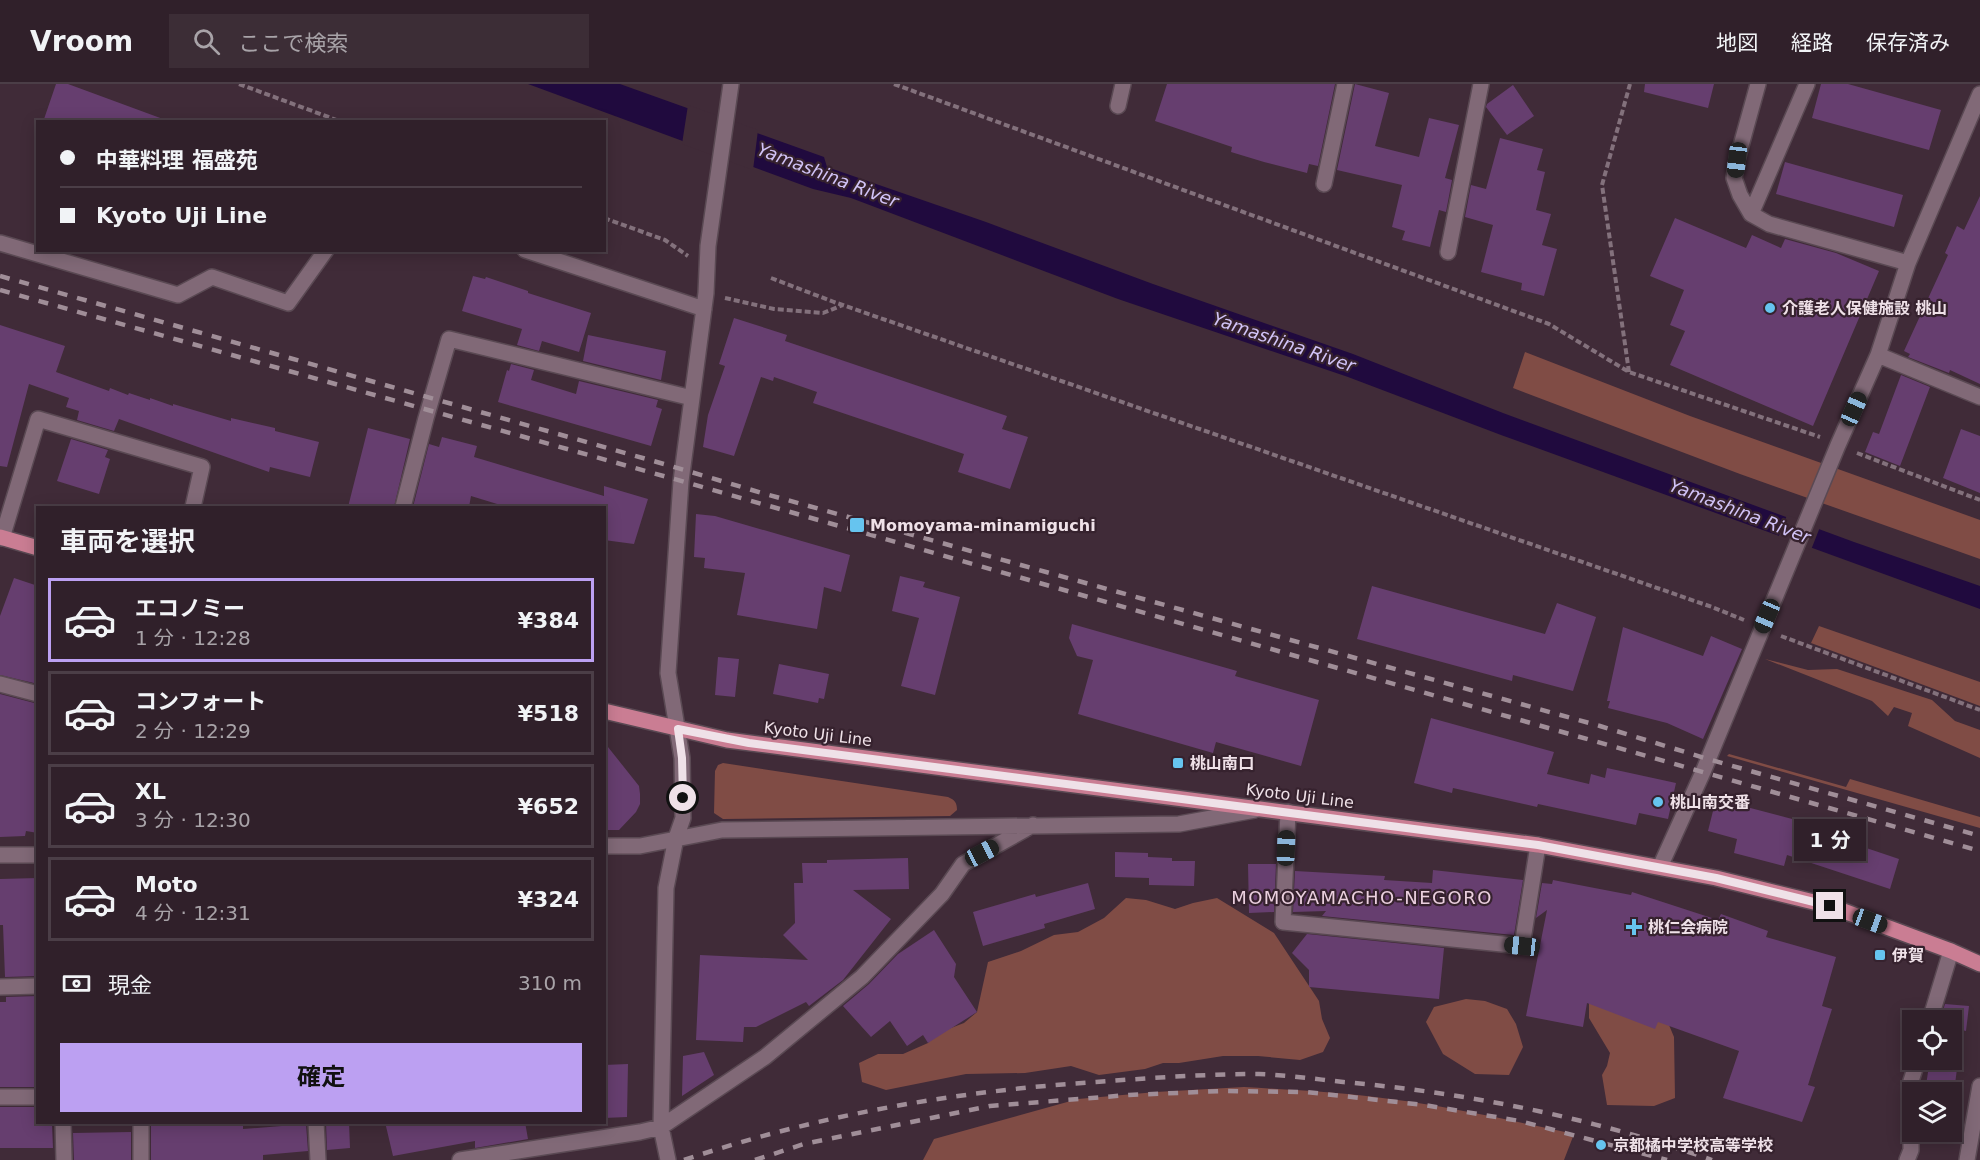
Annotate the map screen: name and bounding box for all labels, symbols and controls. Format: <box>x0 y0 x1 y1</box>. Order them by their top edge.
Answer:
search box <box>169 14 589 68</box>
text: Vroom <box>30 25 133 58</box>
icon: search <box>190 25 223 58</box>
text: ここで検索 <box>238 31 348 56</box>
text: 地図 <box>1716 31 1758 55</box>
text: 経路 <box>1791 31 1833 55</box>
text: 保存済み <box>1866 31 1950 55</box>
water label: Yamashina River <box>754 138 903 212</box>
car <box>1726 141 1748 179</box>
text: 中華料理 福盛苑 <box>96 148 258 173</box>
text: Kyoto Uji Line <box>96 203 267 228</box>
place label: 介護老人保健施設 桃山 <box>1782 299 1948 318</box>
marker: 介護老人保健施設 桃山 <box>1763 301 1777 315</box>
water label: Yamashina River <box>1210 308 1360 377</box>
car <box>1838 389 1870 429</box>
water label: Yamashina River <box>1666 474 1815 548</box>
marker: Momoyama-minamiguchi <box>848 516 866 534</box>
place label: Momoyama-minamiguchi <box>870 516 1096 535</box>
text: 車両を選択 <box>60 526 195 557</box>
icon: car <box>63 593 117 647</box>
text: エコノミー <box>135 596 245 621</box>
car <box>1752 596 1782 636</box>
text: ¥384 <box>518 608 579 633</box>
text: 1 分 · 12:28 <box>135 626 251 650</box>
icon: car <box>63 686 117 740</box>
text: コンフォート <box>135 689 266 714</box>
text: ¥518 <box>518 701 579 726</box>
street label: Kyoto Uji Line <box>763 718 873 750</box>
text: 2 分 · 12:29 <box>135 719 251 743</box>
place label: 桃山南口 <box>1190 754 1254 773</box>
marker: 桃山南口 <box>1171 756 1185 770</box>
icon: car <box>63 779 117 833</box>
text: XL <box>135 779 166 804</box>
street label: Kyoto Uji Line <box>1245 780 1355 812</box>
route start <box>669 784 696 811</box>
place label: 桃山南交番 <box>1670 793 1750 812</box>
text: ¥652 <box>518 794 579 819</box>
marker: 桃山南交番 <box>1651 795 1665 809</box>
text: 3 分 · 12:30 <box>135 808 251 832</box>
callout: 1 分 <box>1794 819 1866 861</box>
text: 1 分 <box>1810 828 1850 852</box>
car <box>1276 830 1296 866</box>
car <box>962 837 1002 869</box>
icon: car <box>63 872 117 926</box>
text: Moto <box>135 872 198 897</box>
text: ¥324 <box>518 887 579 912</box>
district label: MOMOYAMACHO-NEGORO <box>1231 887 1493 908</box>
route end <box>1816 892 1843 919</box>
text: 4 分 · 12:31 <box>135 901 251 925</box>
car <box>1850 906 1890 936</box>
marker: 桃仁会病院 <box>1625 918 1643 936</box>
place label: 桃仁会病院 <box>1648 918 1728 937</box>
car <box>1503 935 1541 957</box>
place label: 伊賀 <box>1891 946 1924 965</box>
marker: 伊賀 <box>1873 948 1887 962</box>
icon: cash <box>60 967 93 1000</box>
text: 310 m <box>518 971 582 995</box>
text: 現金 <box>108 973 152 998</box>
map controls <box>1902 1010 1962 1142</box>
button: locate <box>1902 1010 1962 1070</box>
button: 確定 <box>60 1043 582 1112</box>
button: layers <box>1902 1082 1962 1142</box>
place label: 京都橘中学校高等学校 <box>1613 1136 1773 1155</box>
marker: 京都橘中学校高等学校 <box>1594 1138 1608 1152</box>

